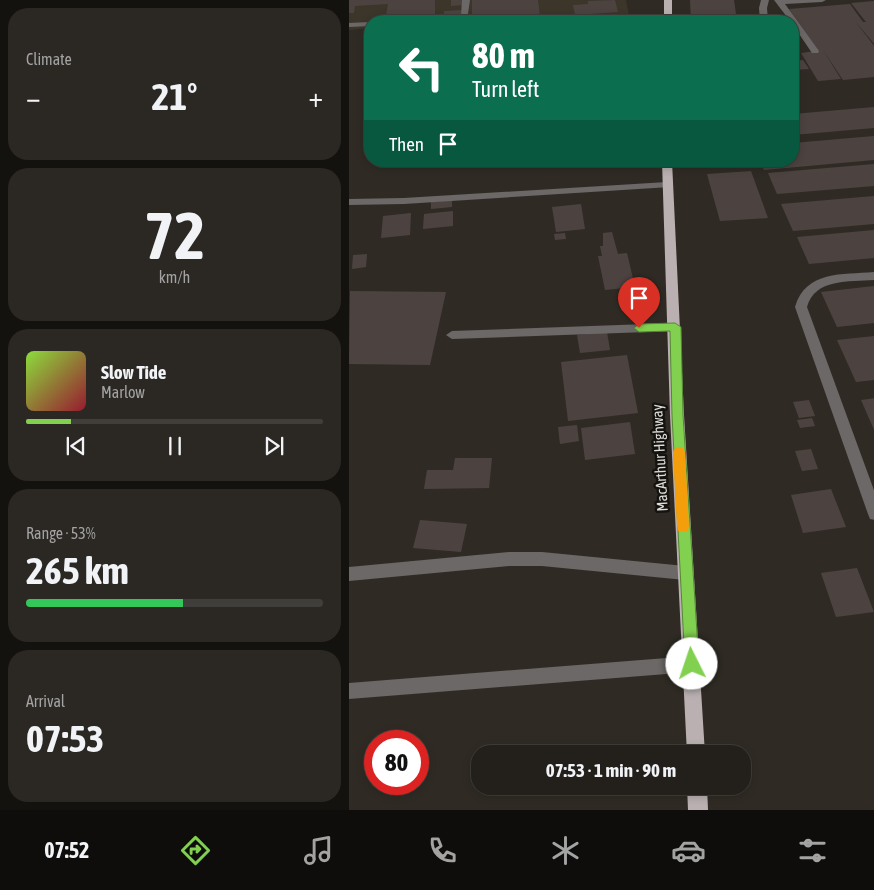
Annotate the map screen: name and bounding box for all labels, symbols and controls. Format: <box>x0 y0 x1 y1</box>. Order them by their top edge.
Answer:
icon: left <box>389 35 454 100</box>
text: 80 m <box>472 35 535 75</box>
text: Climate <box>26 50 72 68</box>
text: 21° <box>151 75 198 118</box>
text: Turn left <box>472 76 539 102</box>
text: − <box>26 81 41 113</box>
text: + <box>308 81 323 113</box>
icon: arrive <box>434 130 462 158</box>
text: Then <box>389 133 424 155</box>
text: 72 <box>144 198 205 273</box>
text: km/h <box>159 268 190 286</box>
pin <box>618 277 660 328</box>
icon: arrive <box>625 284 653 312</box>
text: Slow Tide <box>101 361 166 383</box>
text: Marlow <box>101 383 145 401</box>
street label: MacArthur Highway <box>648 404 671 512</box>
icon: previous <box>62 432 90 460</box>
icon: pause <box>161 432 189 460</box>
icon: next <box>260 432 288 460</box>
text: Range · 53% <box>26 524 96 542</box>
text: 265 km <box>26 549 129 592</box>
position arrow <box>665 637 717 689</box>
text: Arrival <box>26 692 65 710</box>
text: 07:53 <box>26 717 104 760</box>
speed limit sign: 80 <box>364 730 429 795</box>
text: 07:53 · 1 min · 90 m <box>546 759 676 781</box>
icon: directions <box>178 833 213 868</box>
icon: music <box>301 833 336 868</box>
icon: phone <box>425 833 460 868</box>
icon: climate <box>548 833 583 868</box>
icon: car <box>671 833 706 868</box>
icon: filters <box>795 833 830 868</box>
text: 07:52 <box>44 837 89 863</box>

